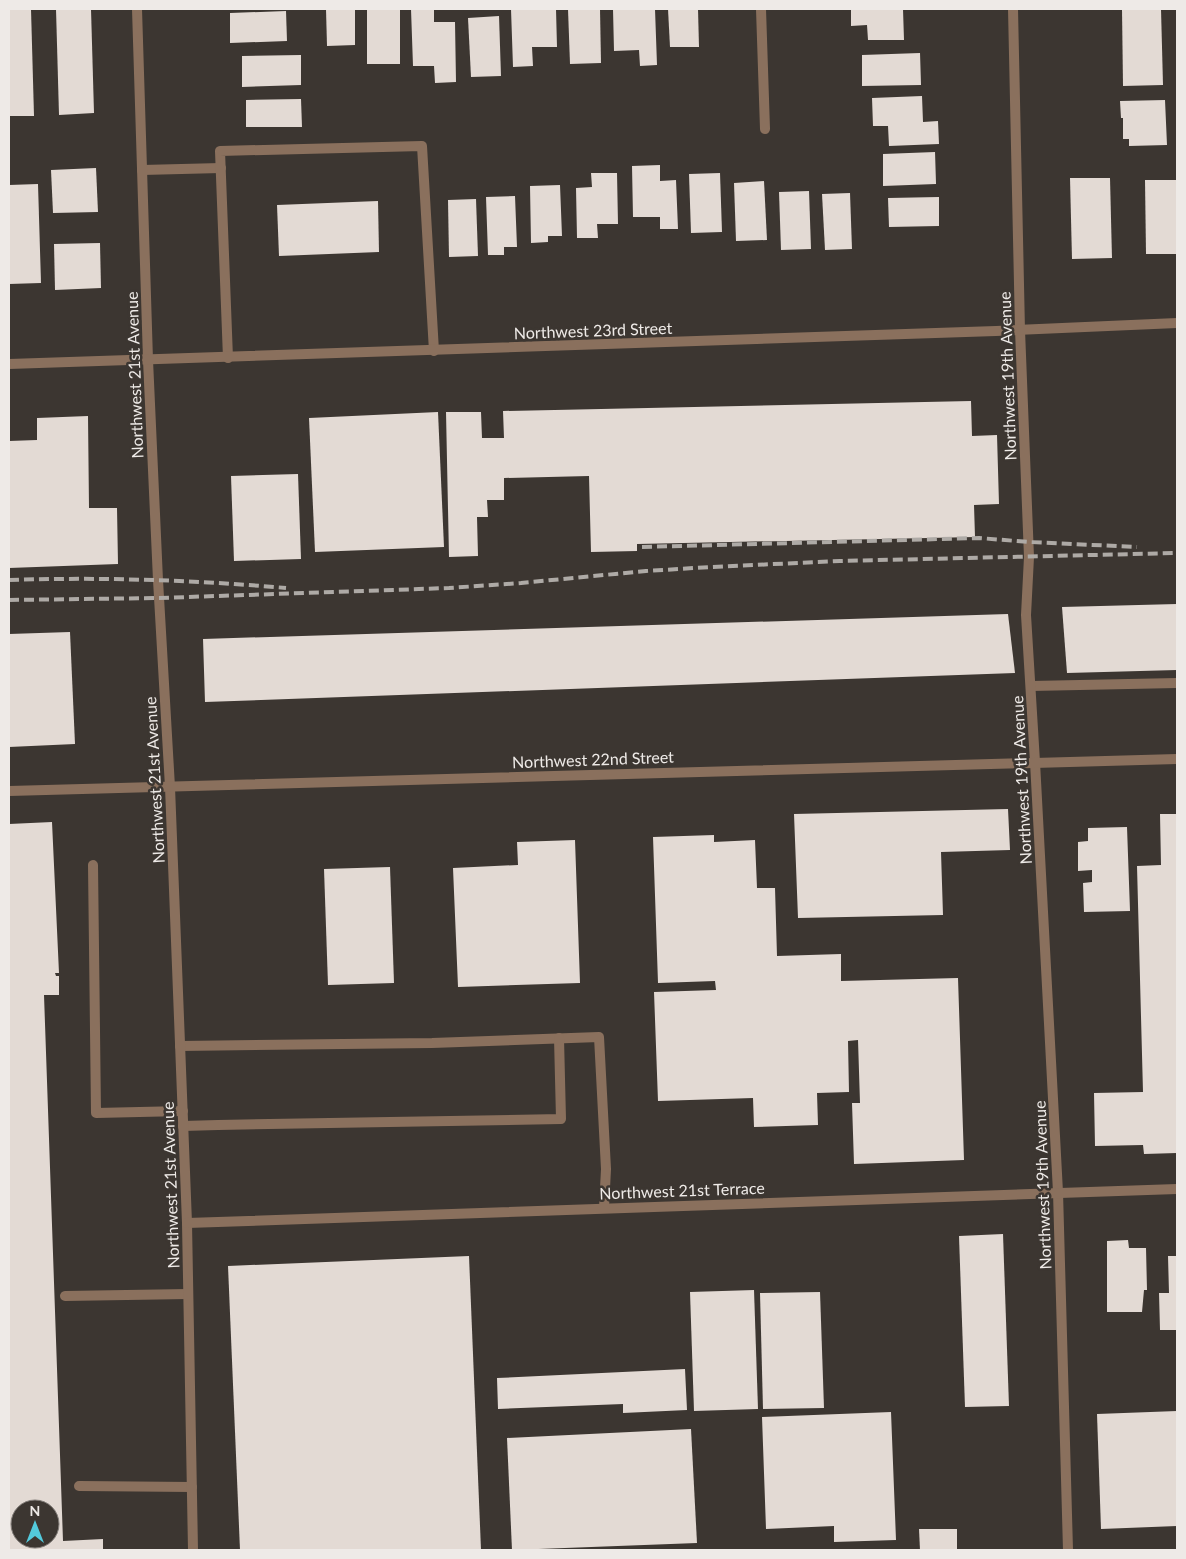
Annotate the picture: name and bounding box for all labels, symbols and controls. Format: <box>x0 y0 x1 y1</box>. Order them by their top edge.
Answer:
street label: Northwest 21st Avenue <box>122 291 146 459</box>
street label: Northwest 19th Avenue <box>995 291 1019 461</box>
street label: Northwest 23rd Street <box>514 318 673 342</box>
street label: Northwest 19th Avenue <box>1007 695 1035 865</box>
street label: Northwest 21st Avenue <box>140 696 168 864</box>
street label: Northwest 22nd Street <box>512 747 674 771</box>
street label: Northwest 19th Avenue <box>1030 1100 1054 1270</box>
street label: Northwest 21st Avenue <box>158 1101 182 1269</box>
street label: Northwest 21st Terrace <box>599 1178 765 1202</box>
north arrow <box>10 1499 60 1549</box>
text: N <box>30 1502 40 1519</box>

